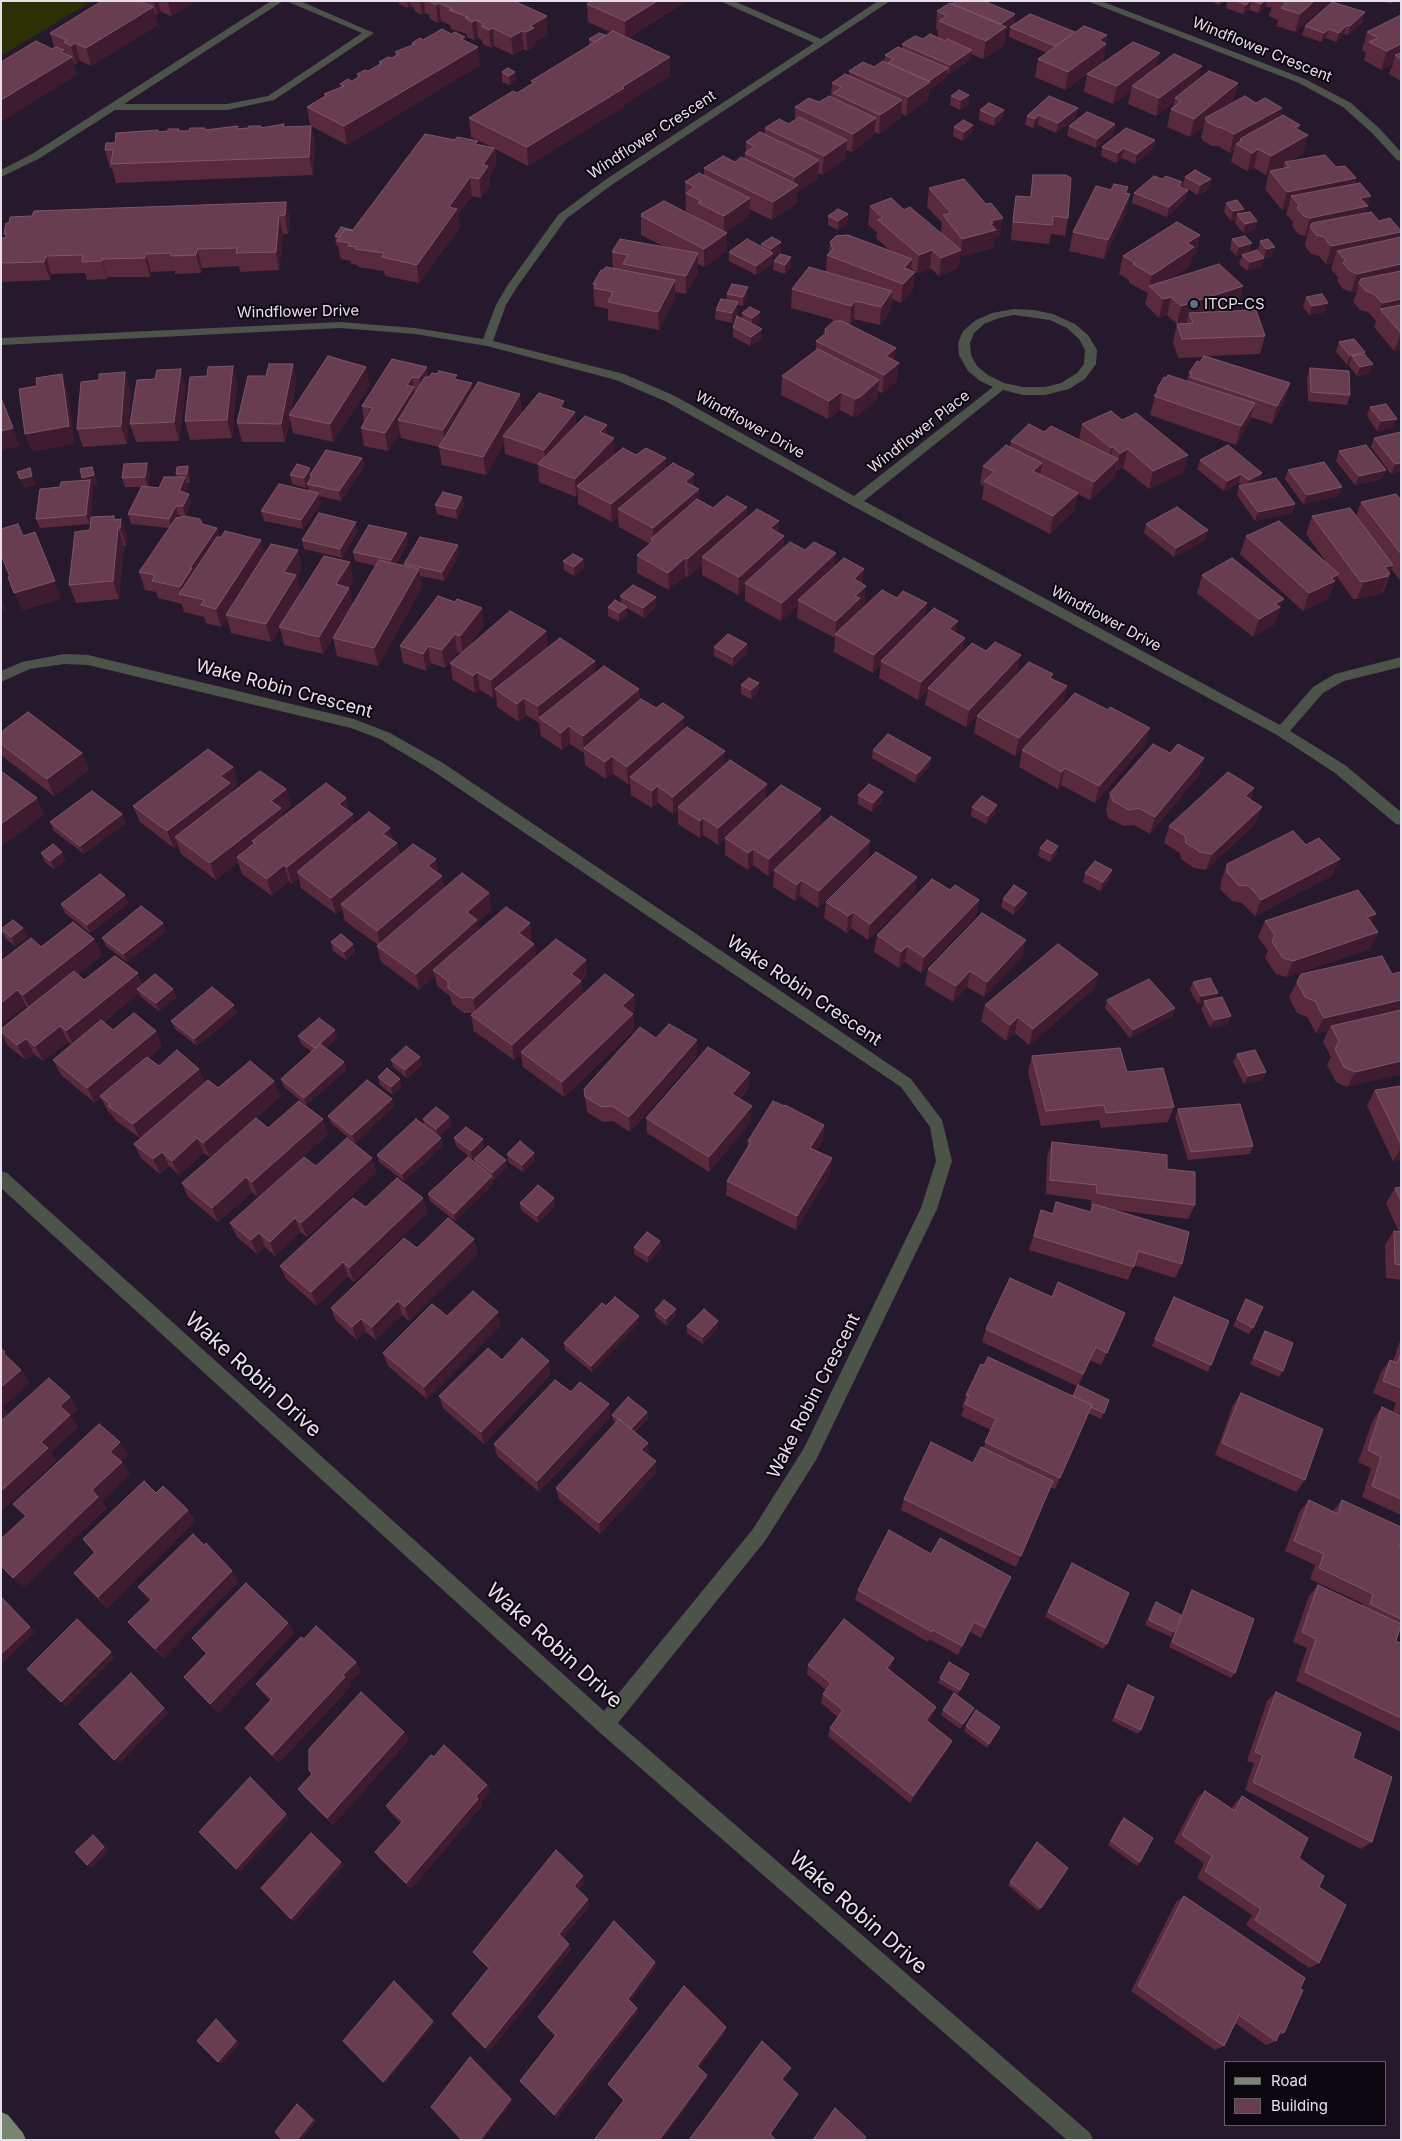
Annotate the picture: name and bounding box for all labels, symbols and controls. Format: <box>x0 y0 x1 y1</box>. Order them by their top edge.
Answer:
street label: Windflower Crescent <box>1190 14 1334 86</box>
street label: Windflower Crescent <box>585 87 719 183</box>
place label: ITCP-CS <box>1204 295 1265 313</box>
marker: ITCP-CS <box>1188 298 1200 310</box>
street label: Windflower Drive <box>237 302 359 322</box>
street label: Windflower Place <box>865 387 973 477</box>
street label: Windflower Drive <box>692 388 808 462</box>
street label: Windflower Drive <box>1048 582 1164 656</box>
street label: Wake Robin Crescent <box>193 655 375 723</box>
street label: Wake Robin Crescent <box>722 931 886 1051</box>
street label: Wake Robin Drive <box>180 1307 326 1443</box>
street label: Wake Robin Crescent <box>763 1310 865 1482</box>
street label: Wake Robin Drive <box>481 1578 627 1714</box>
street label: Wake Robin Drive <box>784 1846 932 1980</box>
legend <box>1224 2061 1387 2126</box>
text: Road <box>1271 2071 1307 2090</box>
text: Building <box>1271 2096 1328 2115</box>

